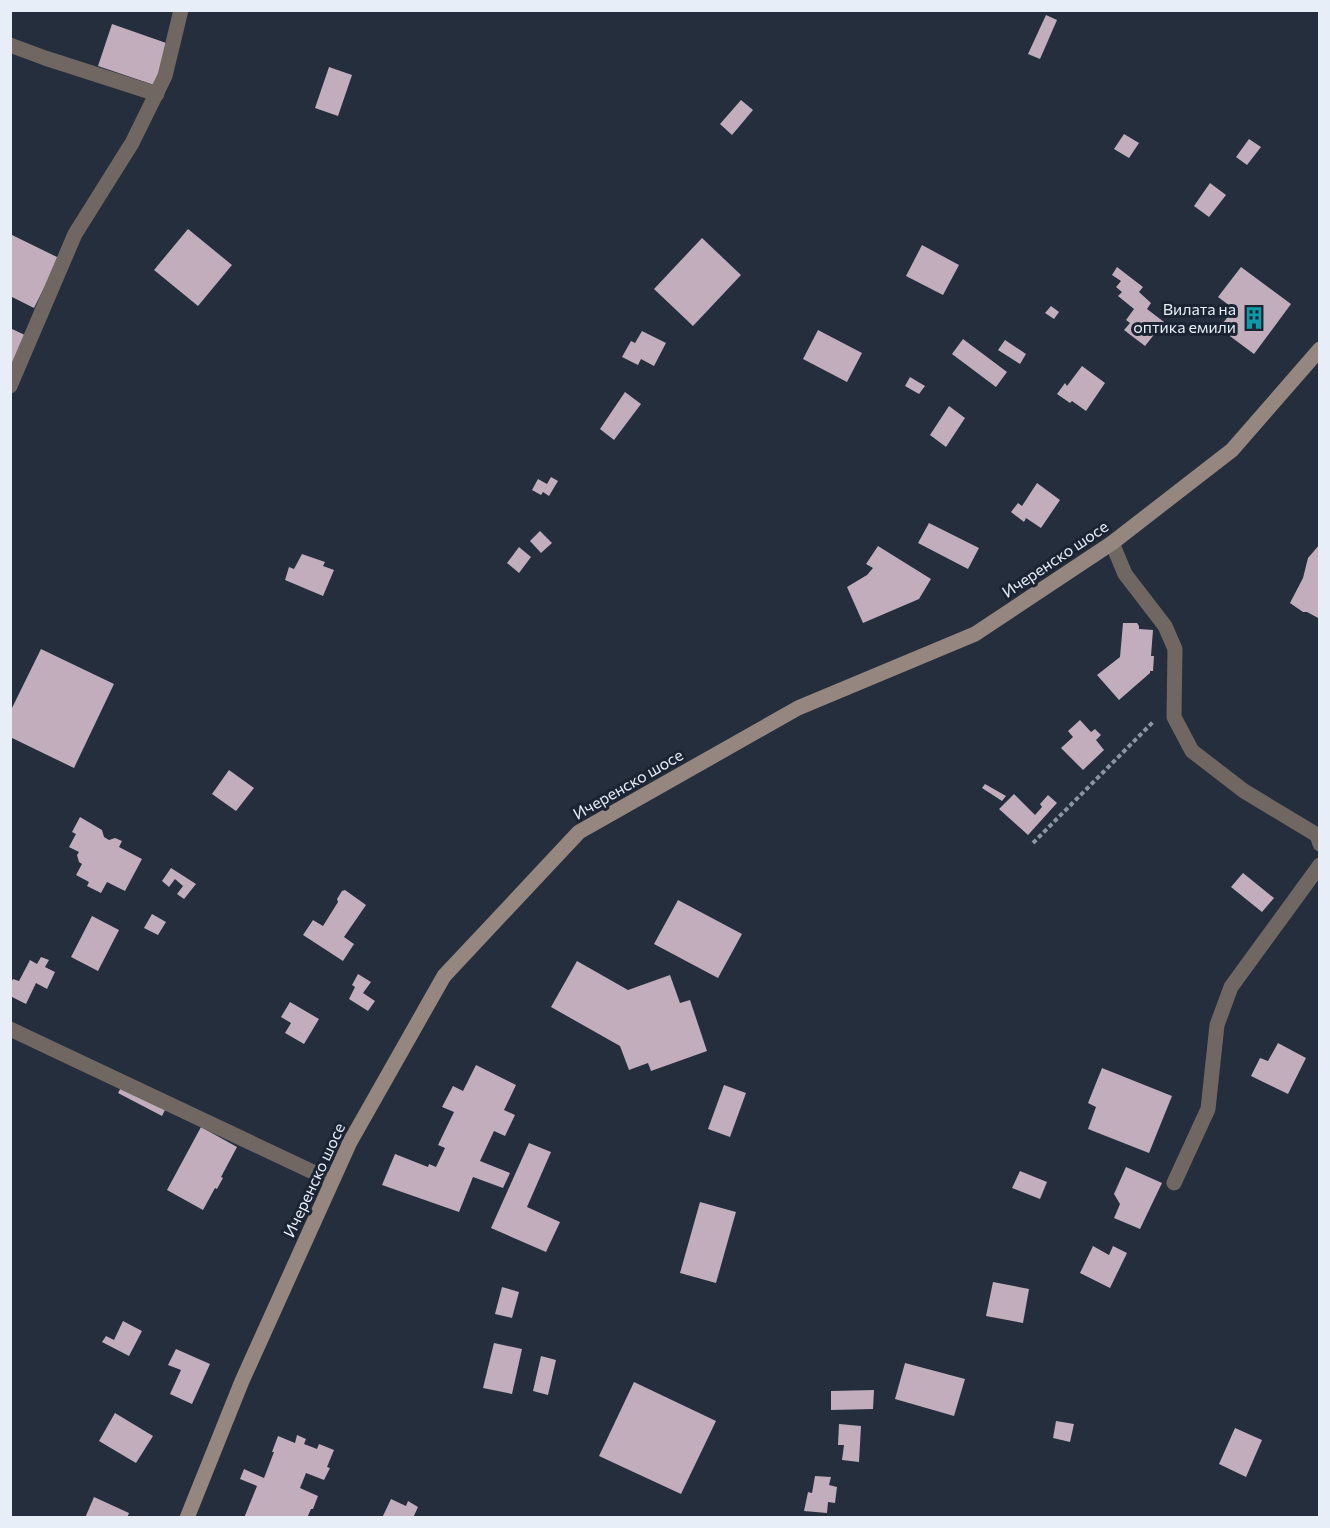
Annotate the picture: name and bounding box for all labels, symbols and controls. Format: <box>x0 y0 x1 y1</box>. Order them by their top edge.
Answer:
place label: Вилата на оптика емили <box>1133 299 1236 336</box>
building icon: Вилата на оптика емили <box>1241 305 1267 331</box>
street label: Ичеренско шосе <box>998 516 1111 601</box>
street label: Ичеренско шосе <box>569 744 686 823</box>
street label: Ичеренско шосе <box>279 1120 348 1240</box>

